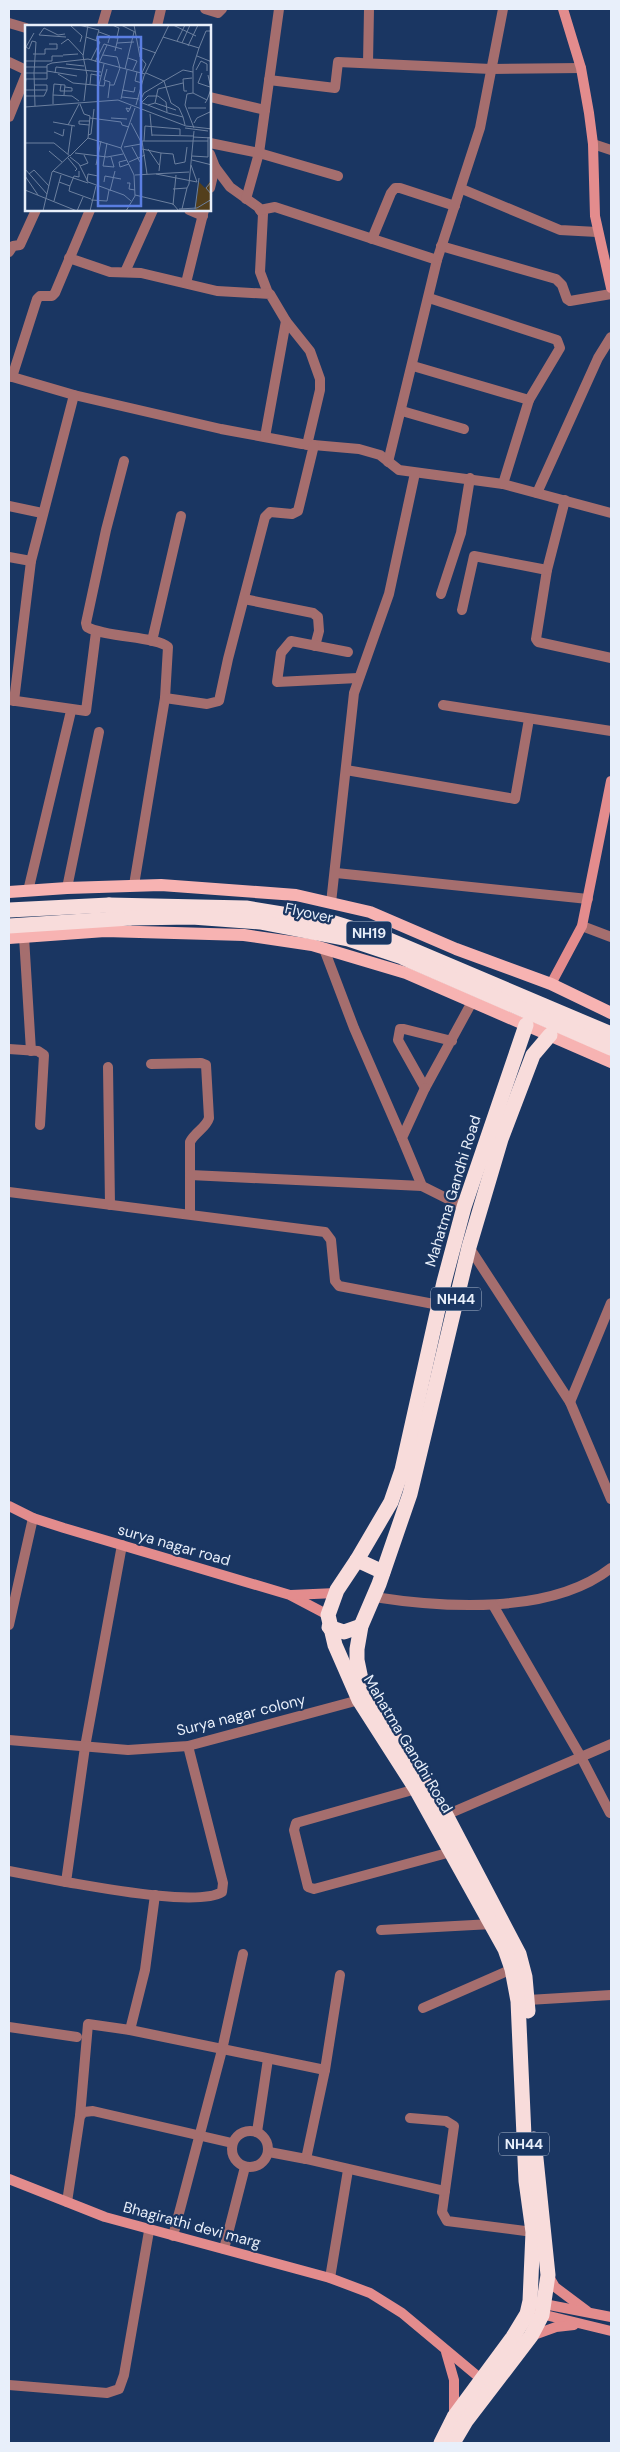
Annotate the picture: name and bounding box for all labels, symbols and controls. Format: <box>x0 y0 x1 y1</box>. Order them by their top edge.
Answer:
inset map <box>25 25 211 211</box>
street label: Flyover <box>283 898 336 928</box>
road number: NH19 <box>346 921 392 944</box>
street label: Mahatma Gandhi Road <box>420 1113 486 1269</box>
road number: NH44 <box>431 1288 481 1310</box>
street label: surya nagar road <box>115 1519 233 1571</box>
street label: Mahatma Gandhi Road <box>359 1671 457 1817</box>
street label: Surya nagar colony <box>174 1689 308 1741</box>
road number: NH44 <box>499 2132 549 2156</box>
street label: Bhagirathi devi marg <box>121 2197 263 2253</box>

